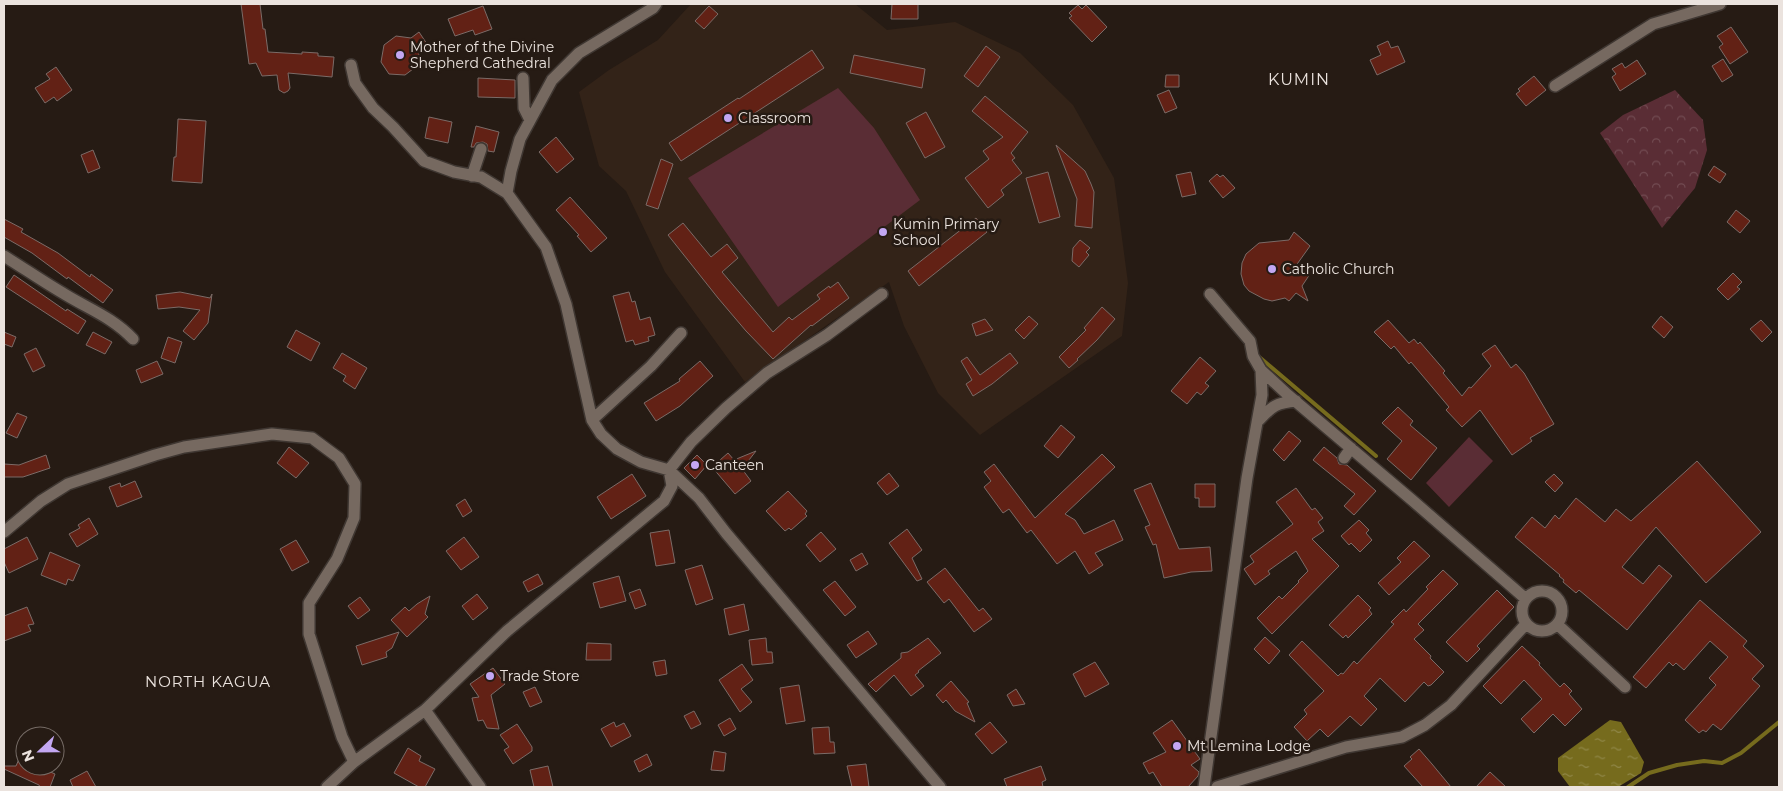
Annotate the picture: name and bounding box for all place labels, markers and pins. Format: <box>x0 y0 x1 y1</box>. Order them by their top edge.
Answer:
place label: Mother of the Divine Shepherd Cathedral <box>410 38 554 72</box>
marker: Mother of the Divine Shepherd Cathedral <box>394 49 406 61</box>
place label: Classroom <box>738 109 811 127</box>
marker: Classroom <box>722 112 734 124</box>
place label: Kumin Primary School <box>893 215 999 249</box>
marker: Kumin Primary School <box>877 226 889 238</box>
place label: Catholic Church <box>1282 260 1395 278</box>
marker: Catholic Church <box>1266 263 1278 275</box>
place label: Canteen <box>705 456 764 474</box>
marker: Canteen <box>689 459 701 471</box>
place label: Trade Store <box>500 667 579 685</box>
marker: Trade Store <box>484 670 496 682</box>
place label: Mt Lemina Lodge <box>1187 737 1311 755</box>
marker: Mt Lemina Lodge <box>1171 740 1183 752</box>

